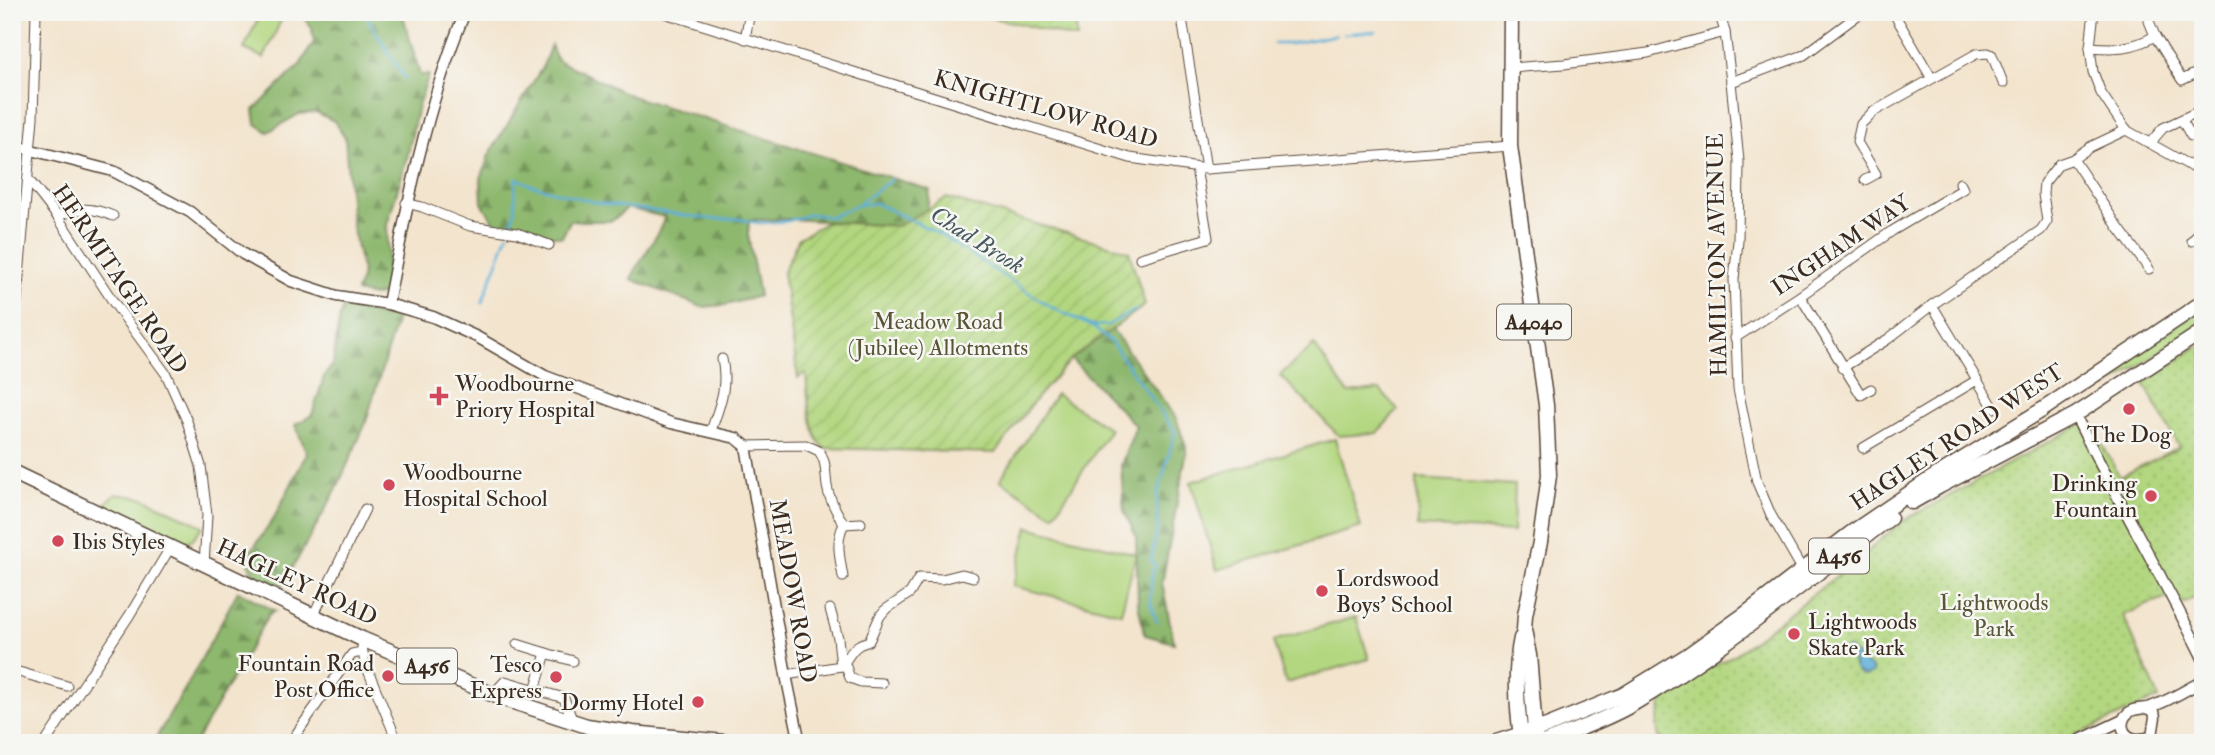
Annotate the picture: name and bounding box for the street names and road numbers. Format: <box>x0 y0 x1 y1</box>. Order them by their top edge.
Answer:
street label: KNIGHTLOW ROAD <box>931 63 1161 155</box>
street label: HAMILTON AVENUE <box>1700 133 1734 377</box>
street label: HERMITAGE ROAD <box>46 179 194 379</box>
street label: INGHAM WAY <box>1766 187 1917 302</box>
road number: A4040 <box>1497 304 1571 340</box>
street label: HAGLEY ROAD WEST <box>1845 357 2069 517</box>
street label: MEADOW ROAD <box>763 497 823 685</box>
street label: HAGLEY ROAD <box>212 532 382 632</box>
road number: A456 <box>1809 538 1869 574</box>
road number: A456 <box>397 648 457 684</box>

